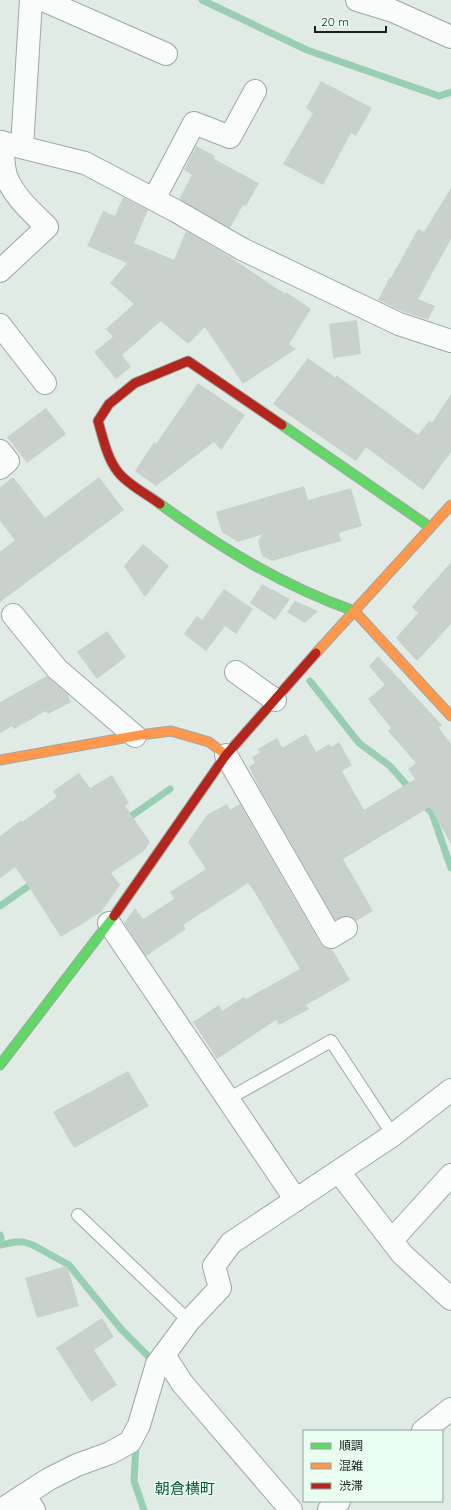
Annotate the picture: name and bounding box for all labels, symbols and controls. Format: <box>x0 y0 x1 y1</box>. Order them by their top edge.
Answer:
scale bar <box>315 8 386 34</box>
text: 20 m <box>321 14 349 29</box>
legend <box>303 1430 443 1502</box>
text: 順調 <box>339 1438 363 1453</box>
text: 混雑 <box>339 1458 363 1473</box>
text: 渋滞 <box>339 1478 363 1493</box>
district label: 朝倉横町 <box>155 1479 215 1498</box>

